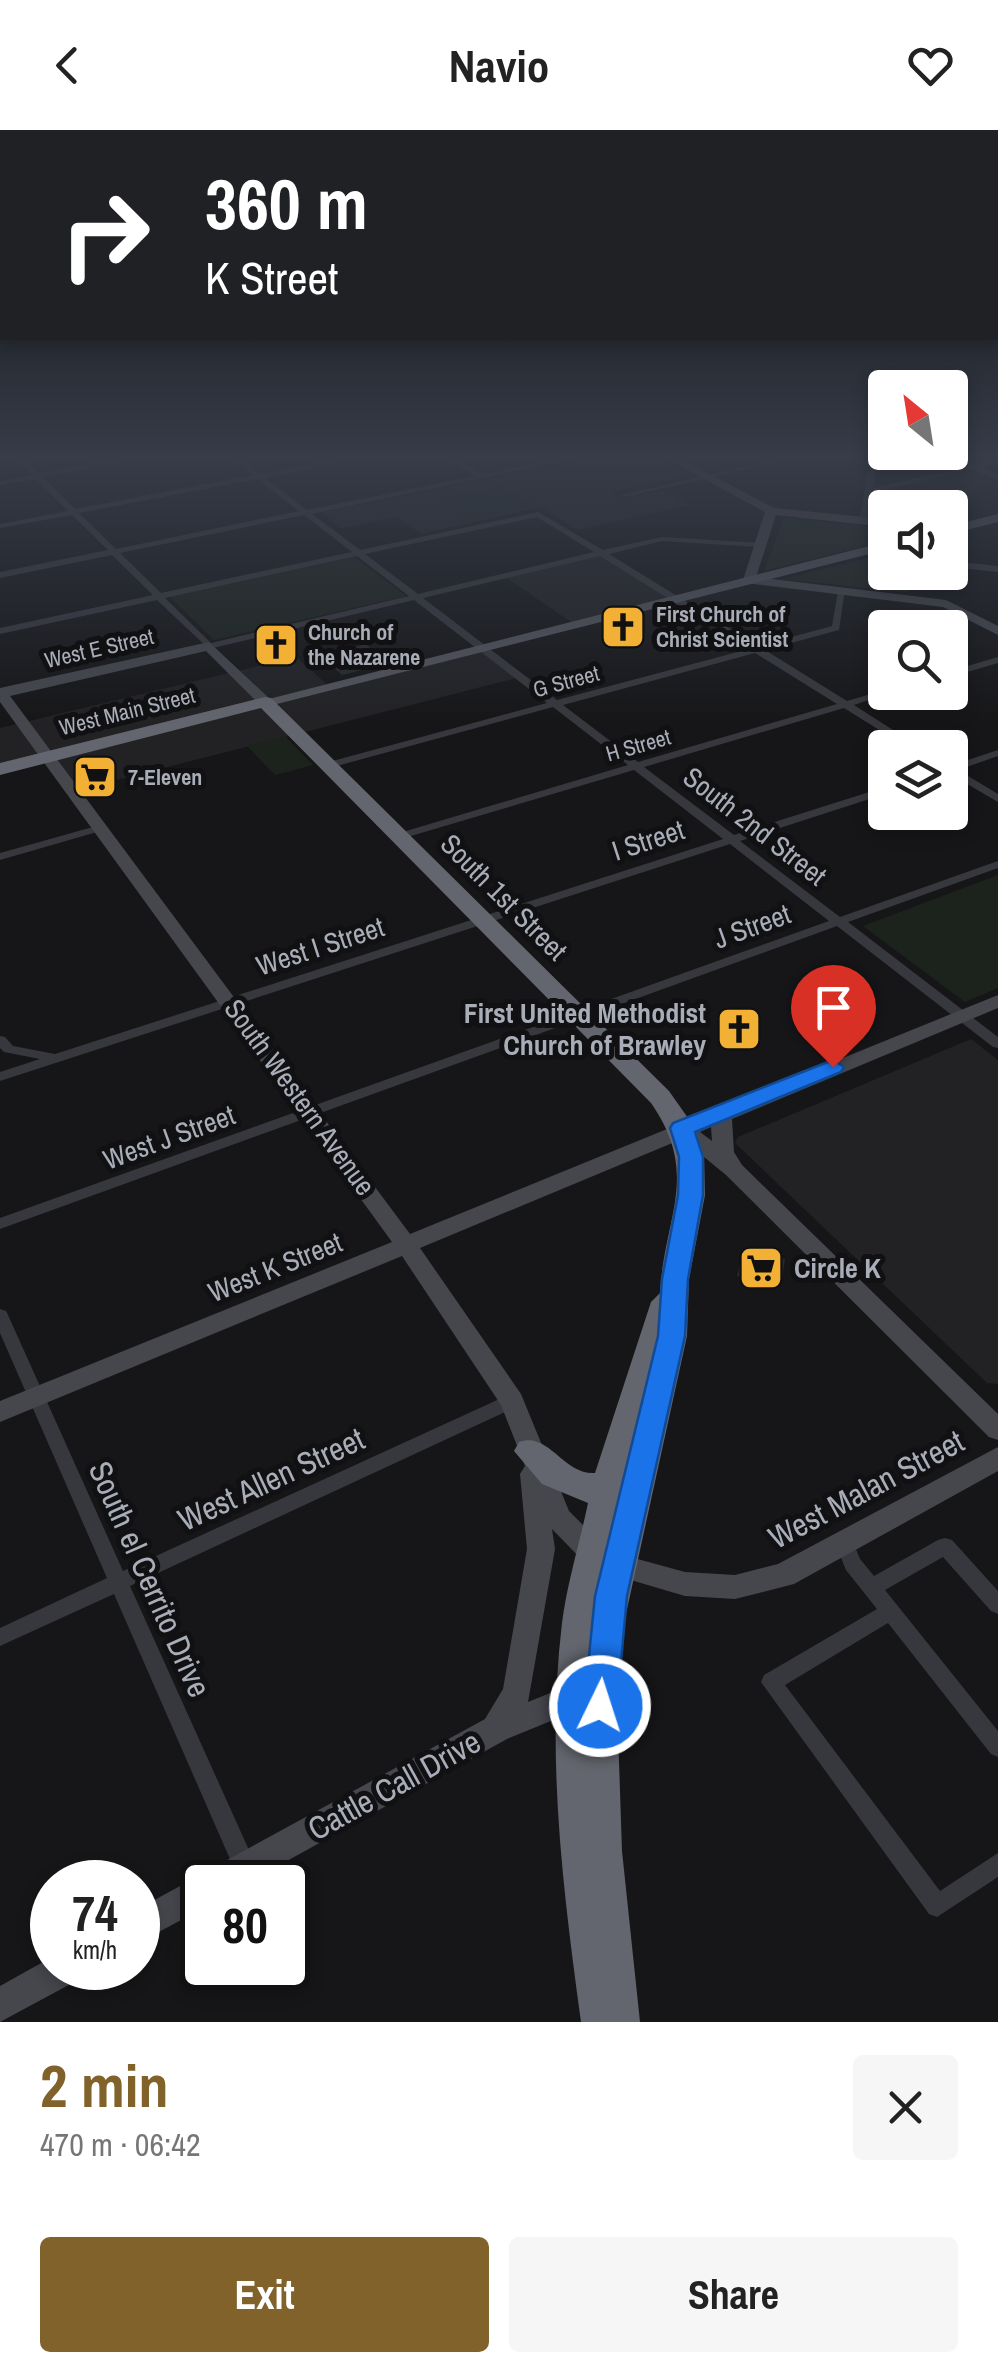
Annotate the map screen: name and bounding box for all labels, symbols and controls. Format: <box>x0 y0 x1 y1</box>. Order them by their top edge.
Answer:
text: Navio <box>449 35 549 96</box>
icon: back <box>40 38 95 93</box>
icon: heart <box>903 38 958 93</box>
text: 360 m <box>205 157 368 251</box>
icon: right <box>40 170 170 300</box>
text: K Street <box>205 247 338 308</box>
north arrow <box>868 370 968 470</box>
map controls <box>868 370 968 830</box>
button: sound <box>868 490 968 590</box>
place label: First Church of Christ Scientist <box>656 599 788 654</box>
church icon: First Church of Christ Scientist <box>600 604 646 650</box>
button: search <box>868 610 968 710</box>
place label: Church of the Nazarene <box>308 617 420 672</box>
street label: West E Street <box>42 621 156 675</box>
church icon: Church of the Nazarene <box>253 622 299 668</box>
street label: G Street <box>530 658 602 704</box>
street label: West Main Street <box>56 680 198 742</box>
street label: H Street <box>602 721 674 769</box>
button: layers <box>868 730 968 830</box>
supermarket icon: 7-Eleven <box>72 754 118 800</box>
street label: South 2nd Street <box>675 758 835 894</box>
place label: 7-Eleven <box>128 762 202 792</box>
street label: I Street <box>607 810 689 870</box>
street label: South 1st Street <box>432 825 576 969</box>
street label: J Street <box>708 895 796 957</box>
street label: West I Street <box>251 907 389 985</box>
pin <box>791 965 876 1068</box>
icon: arrive <box>806 980 861 1035</box>
street label: South Western Avenue <box>216 991 384 1203</box>
place label: First United Methodist Church of Brawley <box>464 994 706 1064</box>
church icon: First United Methodist Church of Brawley <box>716 1006 762 1052</box>
street label: West J Street <box>98 1096 240 1178</box>
street label: West K Street <box>202 1223 348 1311</box>
supermarket icon: Circle K <box>738 1245 784 1291</box>
place label: Circle K <box>794 1249 881 1287</box>
street label: West Allen Street <box>171 1417 371 1541</box>
street label: West Malan Street <box>761 1419 971 1559</box>
street label: South el Cerrito Drive <box>79 1454 221 1704</box>
position arrow <box>548 1654 652 1758</box>
street label: Cattle Call Drive <box>300 1720 488 1850</box>
speed limit sign: 80 <box>180 1860 310 1990</box>
text: 74 <box>72 1879 118 1947</box>
text: km/h <box>73 1933 117 1967</box>
text: 2 min <box>40 2045 169 2126</box>
button: close <box>853 2055 958 2160</box>
text: 470 m · 06:42 <box>40 2123 200 2166</box>
button: Exit <box>40 2237 489 2352</box>
button: Share <box>509 2237 958 2352</box>

